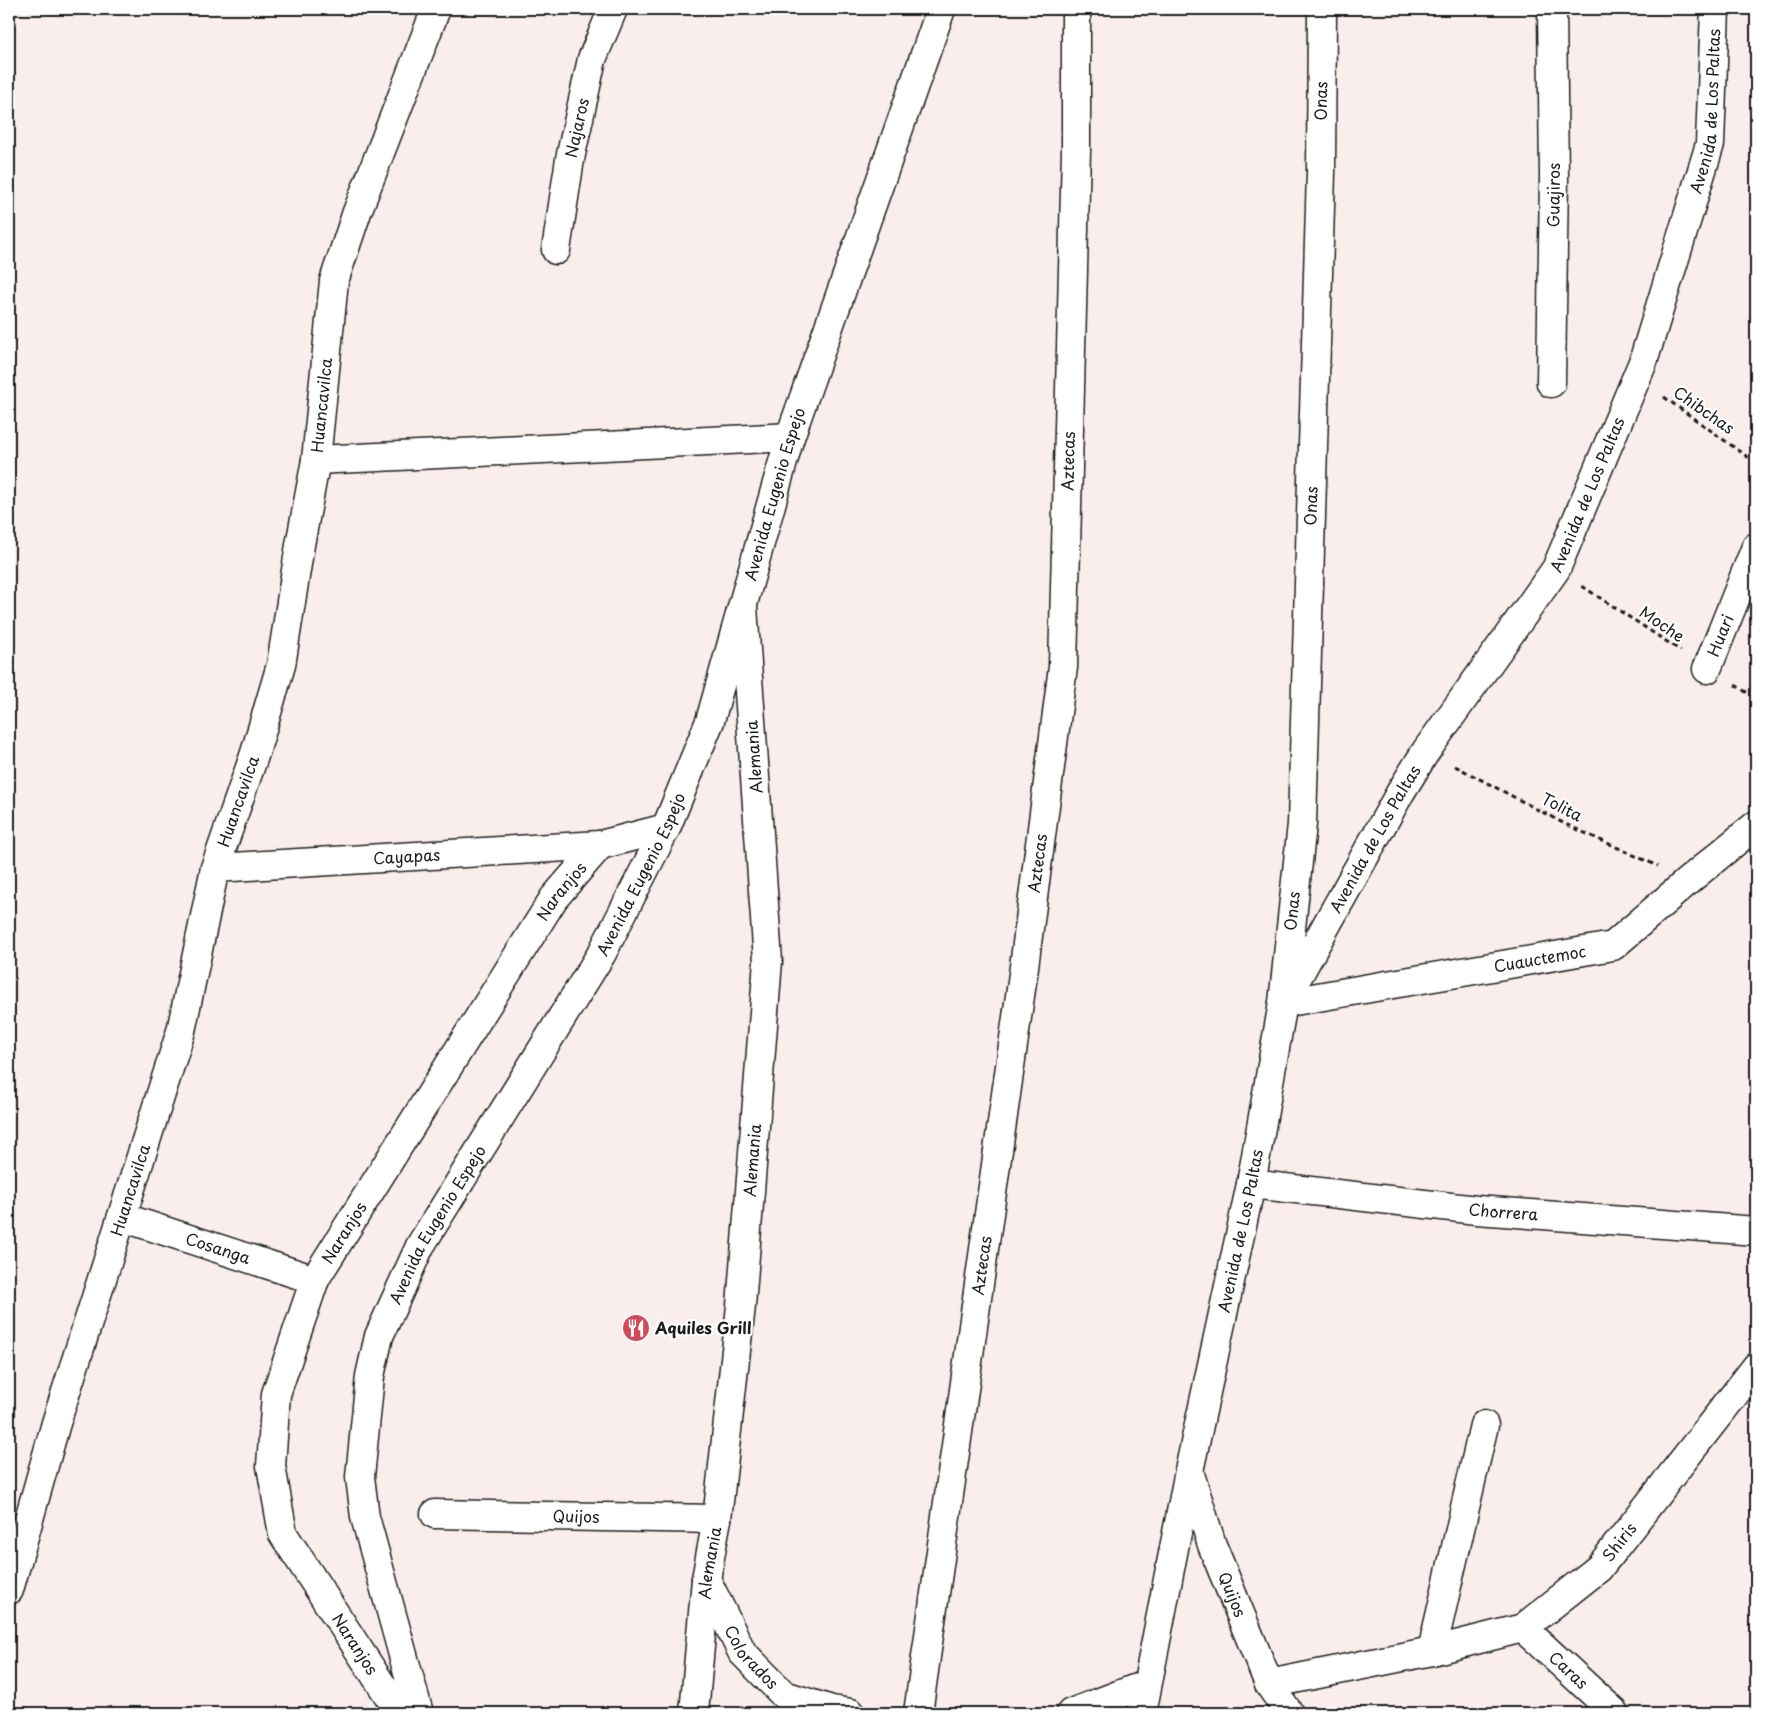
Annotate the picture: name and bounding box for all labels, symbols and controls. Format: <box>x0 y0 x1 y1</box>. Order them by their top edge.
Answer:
street label: Avenida de Los Paltas <box>1683 28 1725 196</box>
street label: Onas <box>1308 81 1332 121</box>
street label: Najaros <box>558 95 594 160</box>
street label: Guajiros <box>1540 163 1565 227</box>
street label: Huancavilca <box>304 357 337 454</box>
street label: Chibchas <box>1669 379 1740 439</box>
street label: Avenida Eugenio Espejo <box>737 404 811 583</box>
street label: Avenida de Los Paltas <box>1543 413 1630 576</box>
street label: Aztecas <box>1054 431 1080 491</box>
street label: Onas <box>1297 486 1323 526</box>
street label: Moche <box>1635 599 1690 647</box>
street label: Huari <box>1700 610 1739 660</box>
street label: Alemania <box>738 720 768 794</box>
street label: Huancavilca <box>210 752 264 850</box>
street label: Avenida de Los Paltas <box>1323 760 1426 917</box>
street label: Tolita <box>1538 786 1587 827</box>
street label: Avenida Eugenio Espejo <box>590 788 690 959</box>
street label: Aztecas <box>1021 832 1052 894</box>
street label: Cayapas <box>372 842 441 870</box>
street label: Naranjos <box>530 856 591 925</box>
street label: Onas <box>1277 890 1305 932</box>
street label: Cuauctemoc <box>1492 938 1588 977</box>
street label: Alemania <box>737 1123 766 1198</box>
street label: Avenida Eugenio Espejo <box>382 1140 491 1308</box>
street label: Huancavilca <box>103 1141 155 1239</box>
street label: Avenida de Los Paltas <box>1211 1147 1268 1315</box>
street label: Chorrera <box>1467 1196 1539 1226</box>
street label: Naranjos <box>315 1197 372 1268</box>
street label: Cosanga <box>183 1226 254 1269</box>
street label: Aztecas <box>965 1234 997 1296</box>
restaurant icon: Aquiles Grill <box>621 1313 651 1343</box>
place label: Aquiles Grill <box>654 1315 752 1339</box>
street label: Quijos <box>552 1503 600 1528</box>
street label: Shiris <box>1596 1517 1641 1566</box>
street label: Alemania <box>691 1524 726 1600</box>
street label: Quijos <box>1213 1568 1253 1620</box>
street label: Naranjos <box>327 1608 385 1679</box>
street label: Colorados <box>719 1620 785 1694</box>
street label: Caras <box>1544 1645 1594 1694</box>

